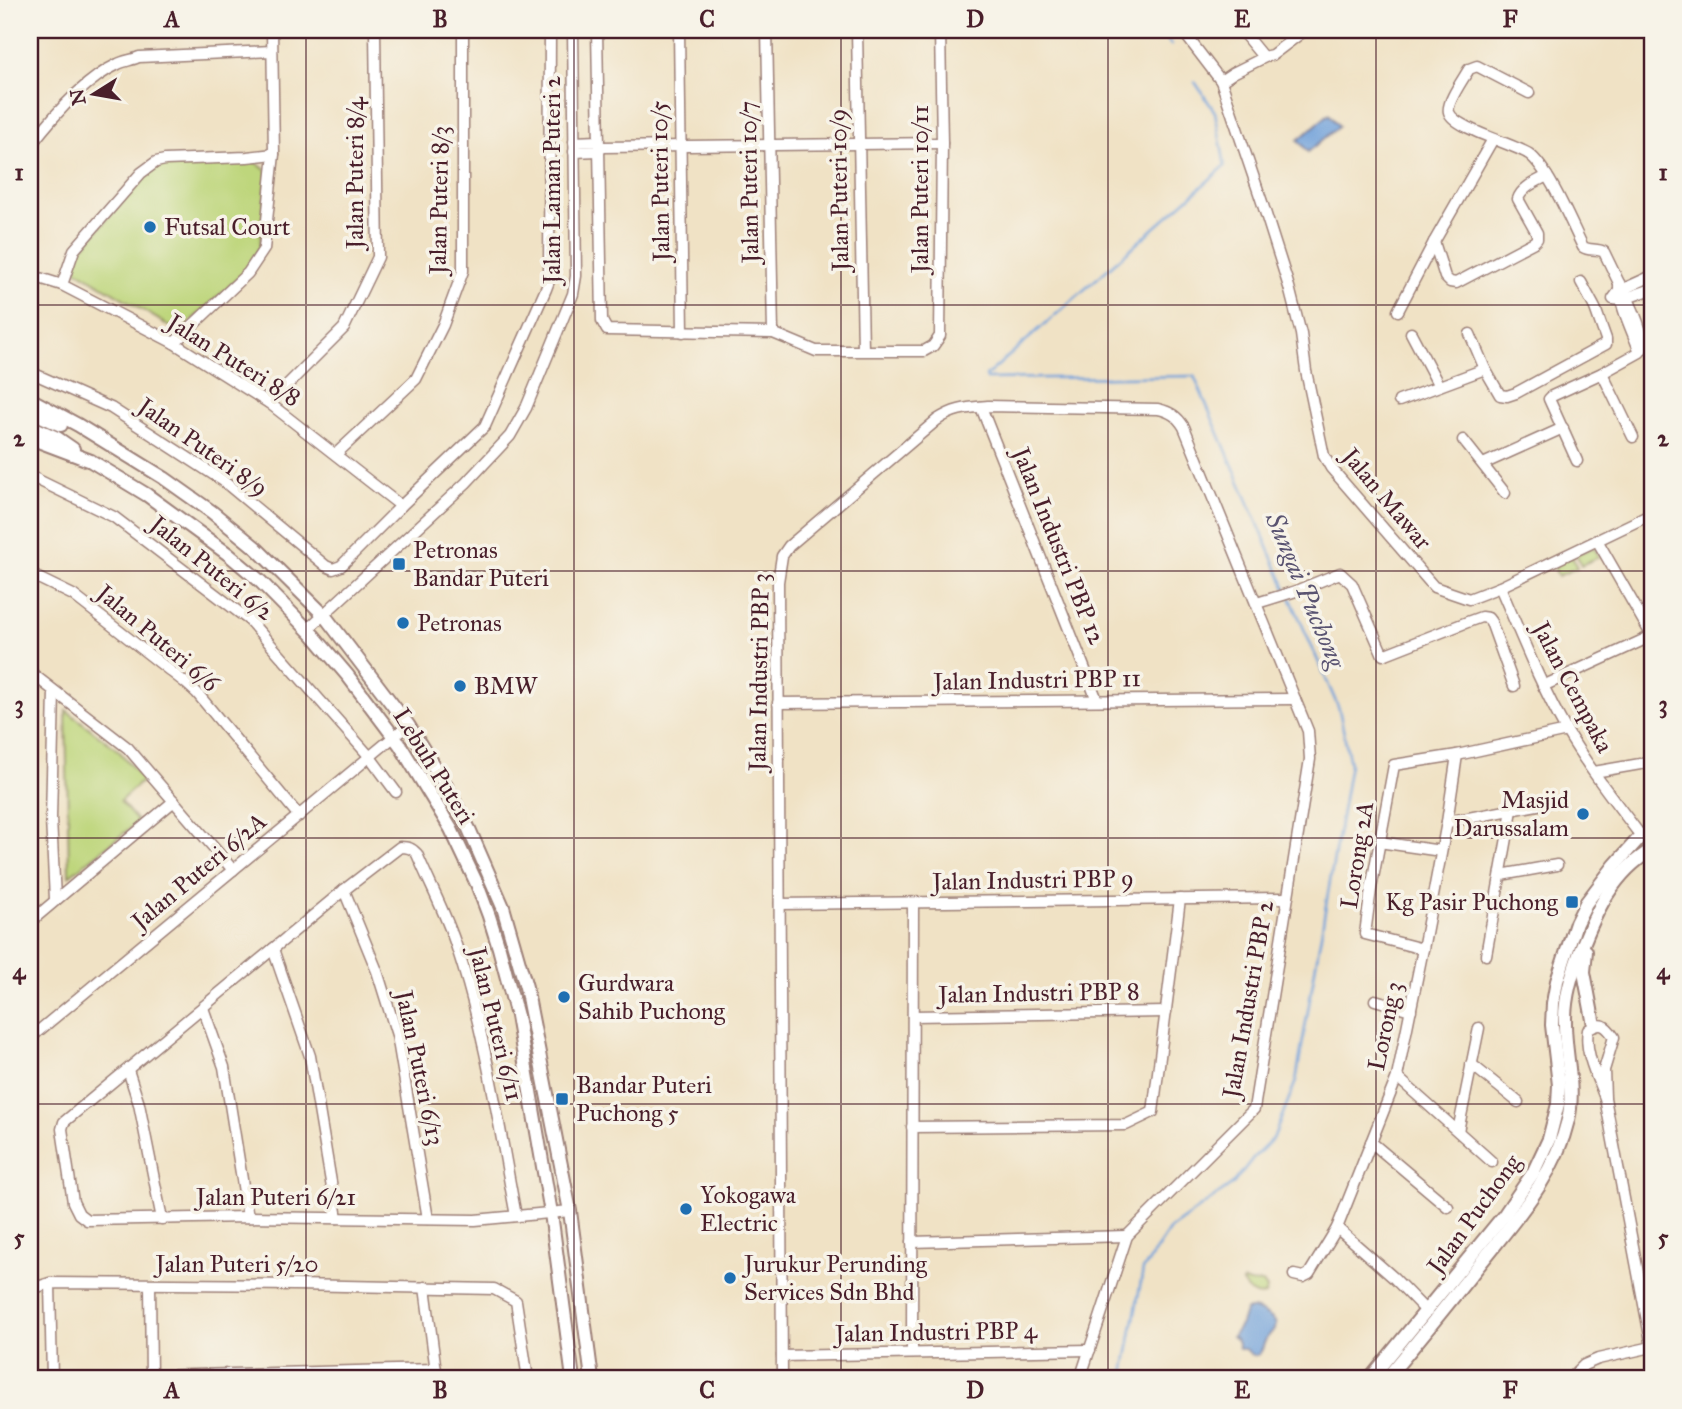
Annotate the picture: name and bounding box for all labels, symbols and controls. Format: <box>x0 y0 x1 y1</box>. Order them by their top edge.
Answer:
text: A <box>162 5 180 33</box>
text: B <box>432 5 448 33</box>
text: C <box>699 5 715 33</box>
text: D <box>966 5 984 33</box>
text: E <box>1234 5 1251 33</box>
text: F <box>1502 5 1518 33</box>
north arrow <box>60 60 130 130</box>
street label: Jalan Laman Puteri 2 <box>537 76 567 287</box>
text: N <box>65 87 91 107</box>
street label: Jalan Puteri 8/4 <box>340 96 370 252</box>
street label: Jalan Puteri 10/5 <box>644 100 676 265</box>
street label: Jalan Puteri 10/7 <box>733 101 765 266</box>
street label: Jalan Puteri 10/11 <box>905 105 935 276</box>
street label: Jalan Puteri 10/9 <box>823 108 855 275</box>
street label: Jalan Puteri 8/3 <box>423 125 455 278</box>
text: 1 <box>14 158 24 186</box>
text: 1 <box>1658 158 1668 186</box>
place label: Futsal Court <box>164 212 291 242</box>
marker: Futsal Court <box>142 219 158 235</box>
street label: Jalan Puteri 8/8 <box>159 305 306 413</box>
street label: Jalan Puteri 8/9 <box>130 389 274 503</box>
text: 2 <box>13 424 25 452</box>
text: 2 <box>1657 424 1669 452</box>
street label: Jalan Industri PBP 12 <box>1005 440 1112 649</box>
street label: Jalan Mawar <box>1334 440 1438 556</box>
street label: Jalan Puteri 6/2 <box>142 507 280 627</box>
water label: Sungai Puchong <box>1259 507 1354 674</box>
place label: Petronas Bandar Puteri <box>413 535 549 593</box>
marker: Petronas Bandar Puteri <box>391 556 407 572</box>
street label: Jalan Industri PBP 3 <box>742 573 776 774</box>
street label: Jalan Puteri 6/6 <box>88 576 226 698</box>
place label: Petronas <box>417 608 502 638</box>
street label: Jalan Cempaka <box>1525 614 1620 758</box>
marker: Petronas <box>395 615 411 631</box>
street label: Jalan Industri PBP 11 <box>930 663 1141 697</box>
place label: BMW <box>474 671 538 701</box>
marker: BMW <box>452 678 468 694</box>
text: 3 <box>14 690 24 719</box>
text: 3 <box>1658 690 1668 719</box>
street label: Lebuh Puteri <box>387 702 482 830</box>
place label: Masjid Darussalam <box>1454 785 1569 843</box>
street label: Lorong 2A <box>1334 799 1380 911</box>
street label: Jalan Puteri 6/2A <box>123 806 272 938</box>
marker: Masjid Darussalam <box>1575 806 1591 822</box>
street label: Jalan Industri PBP 9 <box>929 863 1134 897</box>
place label: Kg Pasir Puchong <box>1385 887 1559 917</box>
marker: Kg Pasir Puchong <box>1564 894 1580 910</box>
street label: Jalan Industri PBP 2 <box>1215 898 1280 1103</box>
street label: Jalan Puteri 6/11 <box>462 941 530 1104</box>
text: 4 <box>13 957 27 985</box>
text: 4 <box>1657 957 1671 985</box>
place label: Gurdwara Sahib Puchong <box>578 968 726 1026</box>
street label: Jalan Industri PBP 8 <box>935 976 1140 1010</box>
street label: Lorong 3 <box>1361 979 1409 1073</box>
street label: Jalan Puteri 6/13 <box>388 985 451 1148</box>
marker: Gurdwara Sahib Puchong <box>556 989 572 1005</box>
place label: Bandar Puteri Puchong 5 <box>576 1070 712 1128</box>
marker: Bandar Puteri Puchong 5 <box>554 1091 570 1107</box>
street label: Jalan Puchong <box>1419 1148 1528 1282</box>
place label: Yokogawa Electric <box>700 1180 797 1238</box>
street label: Jalan Puteri 6/21 <box>193 1182 356 1212</box>
marker: Yokogawa Electric <box>678 1201 694 1217</box>
text: 5 <box>14 1223 25 1251</box>
text: 5 <box>1658 1223 1669 1251</box>
street label: Jalan Puteri 5/20 <box>153 1249 318 1279</box>
place label: Jurukur Perunding Services Sdn Bhd <box>741 1249 928 1307</box>
marker: Jurukur Perunding Services Sdn Bhd <box>722 1270 738 1286</box>
street label: Jalan Industri PBP 4 <box>832 1315 1038 1349</box>
text: A <box>162 1376 180 1404</box>
text: B <box>432 1376 448 1404</box>
text: C <box>699 1376 715 1404</box>
text: D <box>966 1376 984 1404</box>
text: E <box>1234 1376 1251 1404</box>
text: F <box>1502 1376 1518 1404</box>

